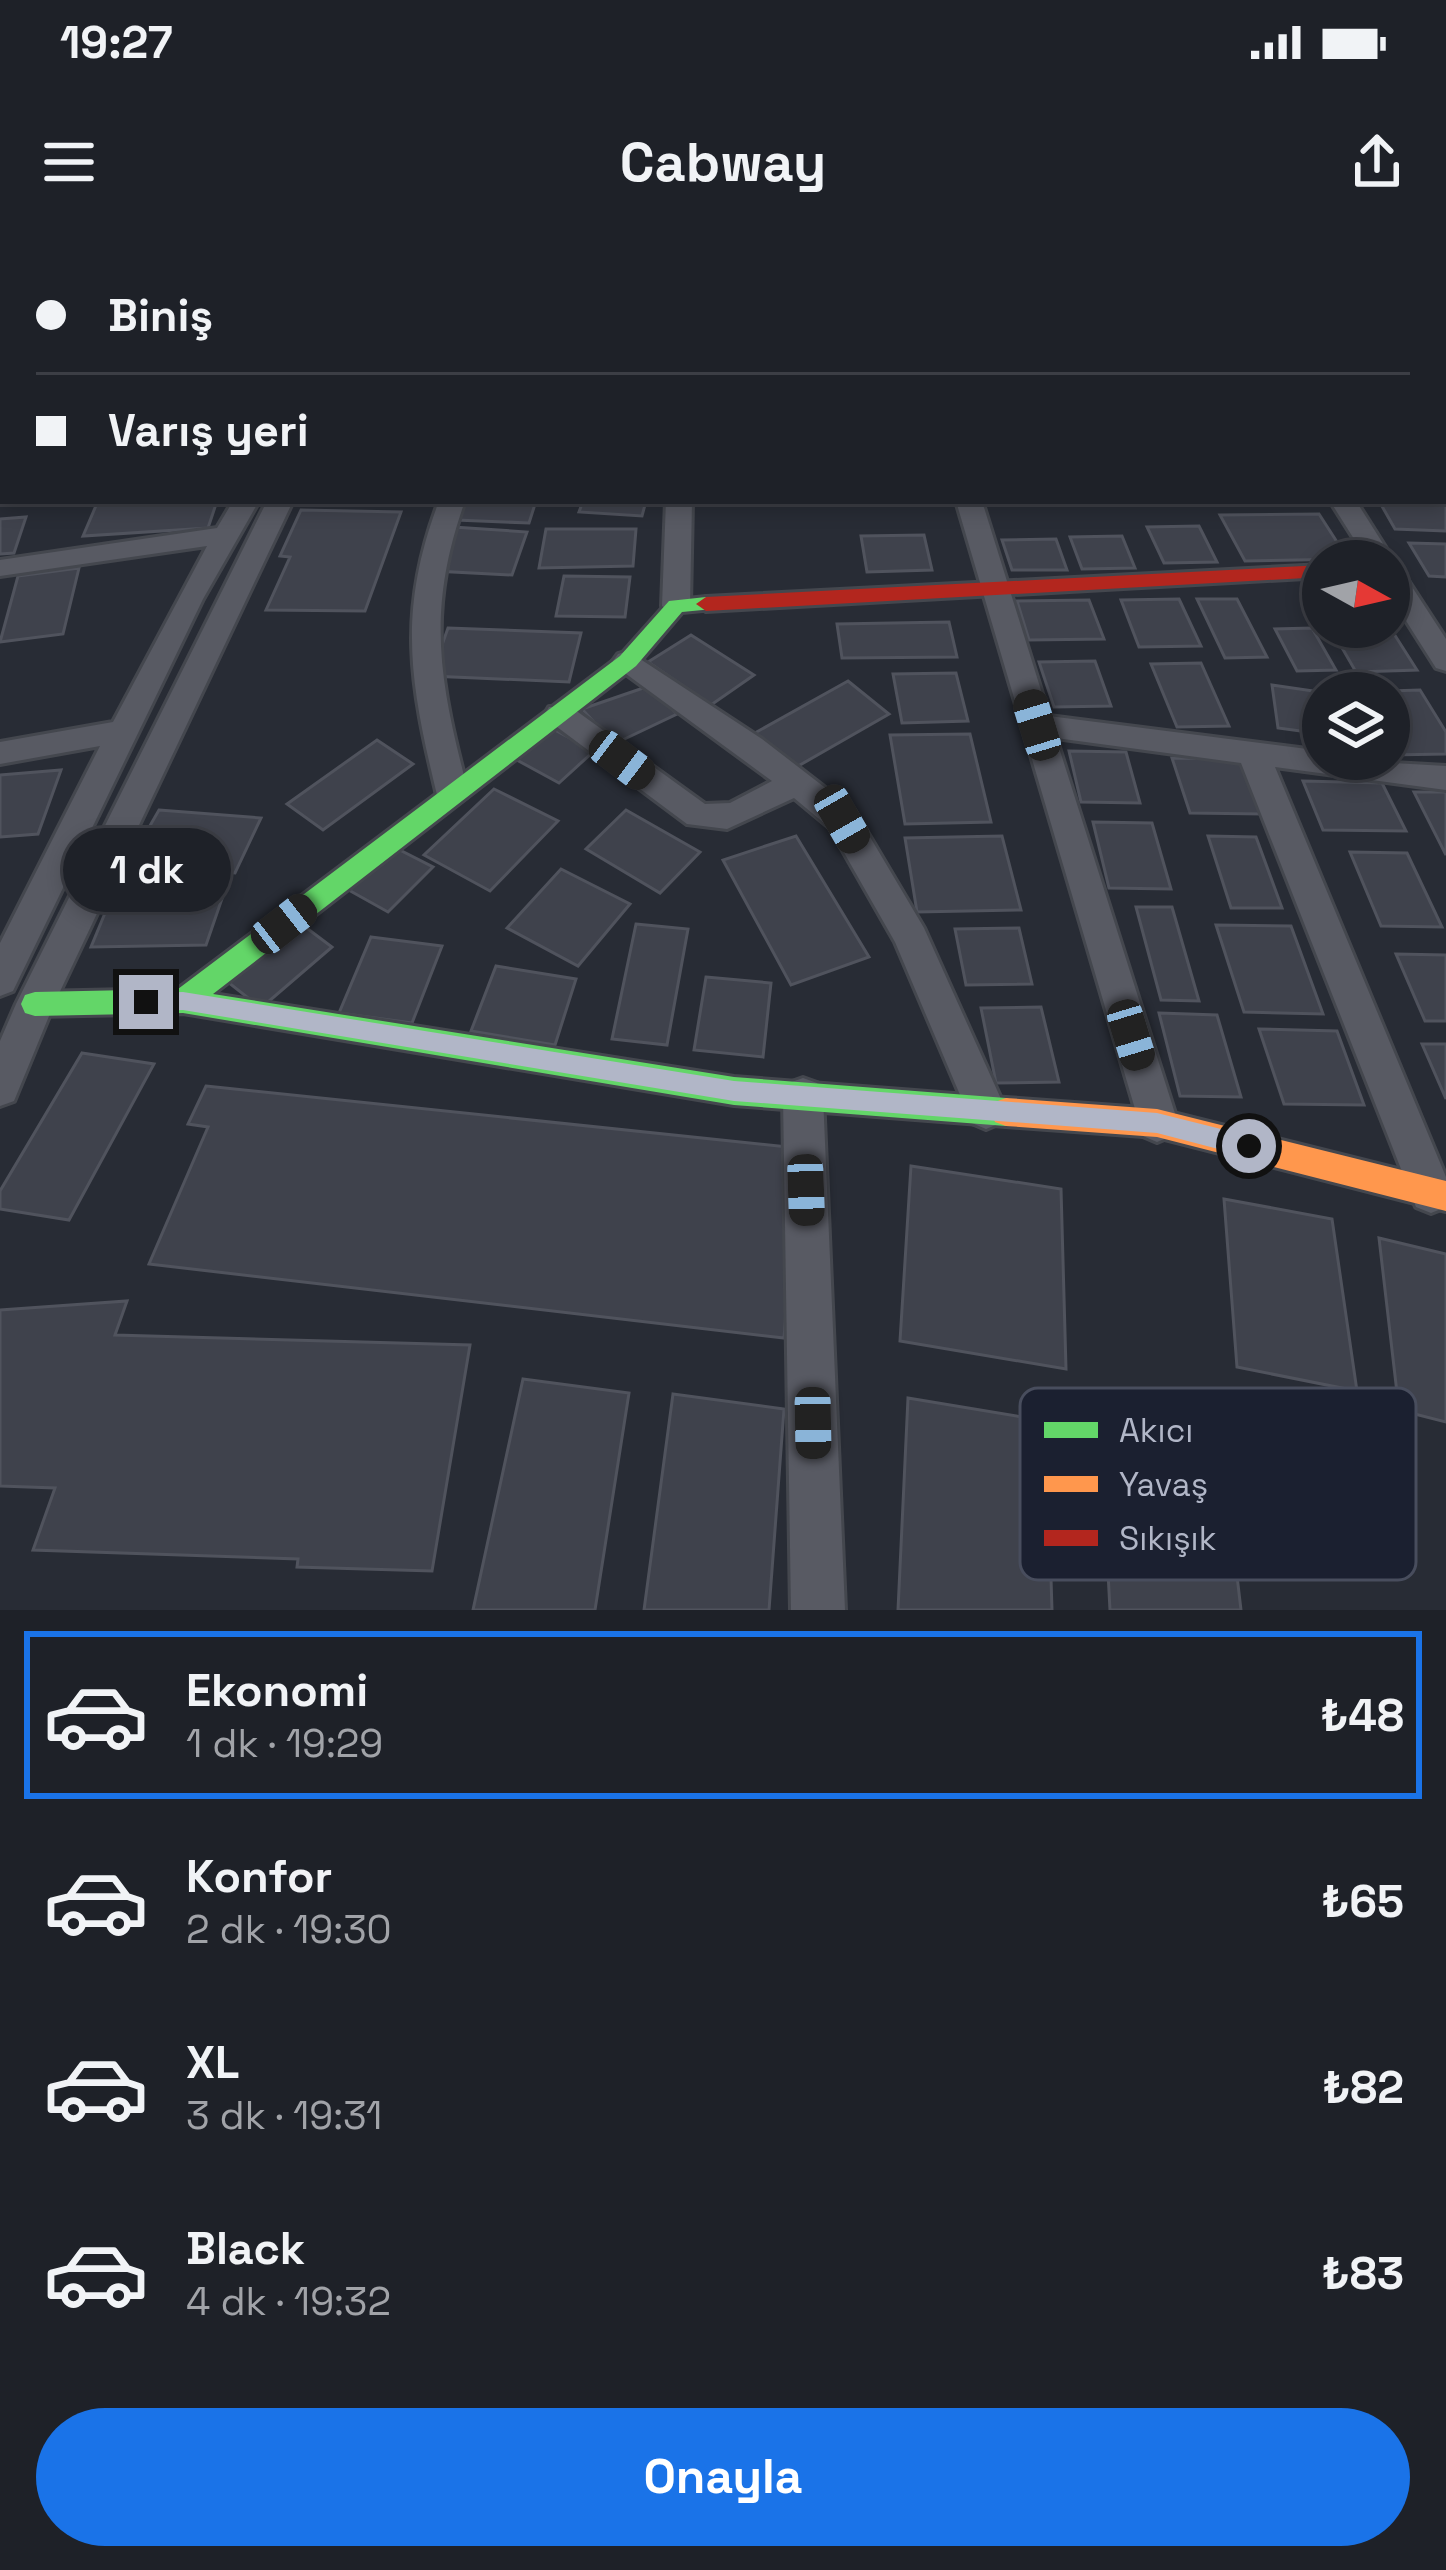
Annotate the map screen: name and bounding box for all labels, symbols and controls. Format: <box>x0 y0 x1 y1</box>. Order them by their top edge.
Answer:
text: 19:27 <box>60 14 173 71</box>
text: Cabway <box>620 128 826 197</box>
icon: menu <box>36 129 102 195</box>
icon: share <box>1344 129 1410 195</box>
text: Biniş <box>108 287 213 344</box>
text: Varış yeri <box>108 402 309 459</box>
north arrow <box>1302 540 1410 648</box>
map controls <box>1302 540 1410 780</box>
button: layers <box>1302 672 1410 780</box>
car <box>1009 685 1065 765</box>
car <box>582 724 662 796</box>
car <box>808 779 876 859</box>
callout: 1 dk <box>62 828 230 912</box>
text: 1 dk <box>110 845 184 894</box>
car <box>245 888 323 960</box>
route end <box>119 975 173 1029</box>
car <box>1103 995 1159 1075</box>
route start <box>1222 1119 1276 1173</box>
car <box>787 1153 825 1227</box>
car <box>794 1387 832 1459</box>
legend <box>1020 1388 1416 1580</box>
text: Akıcı <box>1119 1410 1193 1452</box>
text: Yavaş <box>1119 1464 1208 1506</box>
text: Sıkışık <box>1119 1518 1217 1560</box>
icon: car <box>42 1661 150 1769</box>
text: Ekonomi <box>186 1662 368 1719</box>
text: ₺48 <box>1321 1687 1404 1744</box>
text: 1 dk · 19:29 <box>186 1719 383 1768</box>
icon: car <box>42 1847 150 1955</box>
text: Konfor <box>186 1848 332 1905</box>
text: ₺65 <box>1321 1873 1404 1930</box>
text: 2 dk · 19:30 <box>186 1905 392 1954</box>
icon: car <box>42 2033 150 2141</box>
text: XL <box>186 2034 239 2091</box>
text: ₺82 <box>1322 2059 1404 2116</box>
text: 3 dk · 19:31 <box>186 2091 382 2140</box>
icon: car <box>42 2219 150 2327</box>
text: Black <box>186 2220 305 2277</box>
text: ₺83 <box>1322 2245 1404 2302</box>
text: 4 dk · 19:32 <box>186 2277 391 2326</box>
button: Onayla <box>36 2408 1410 2546</box>

